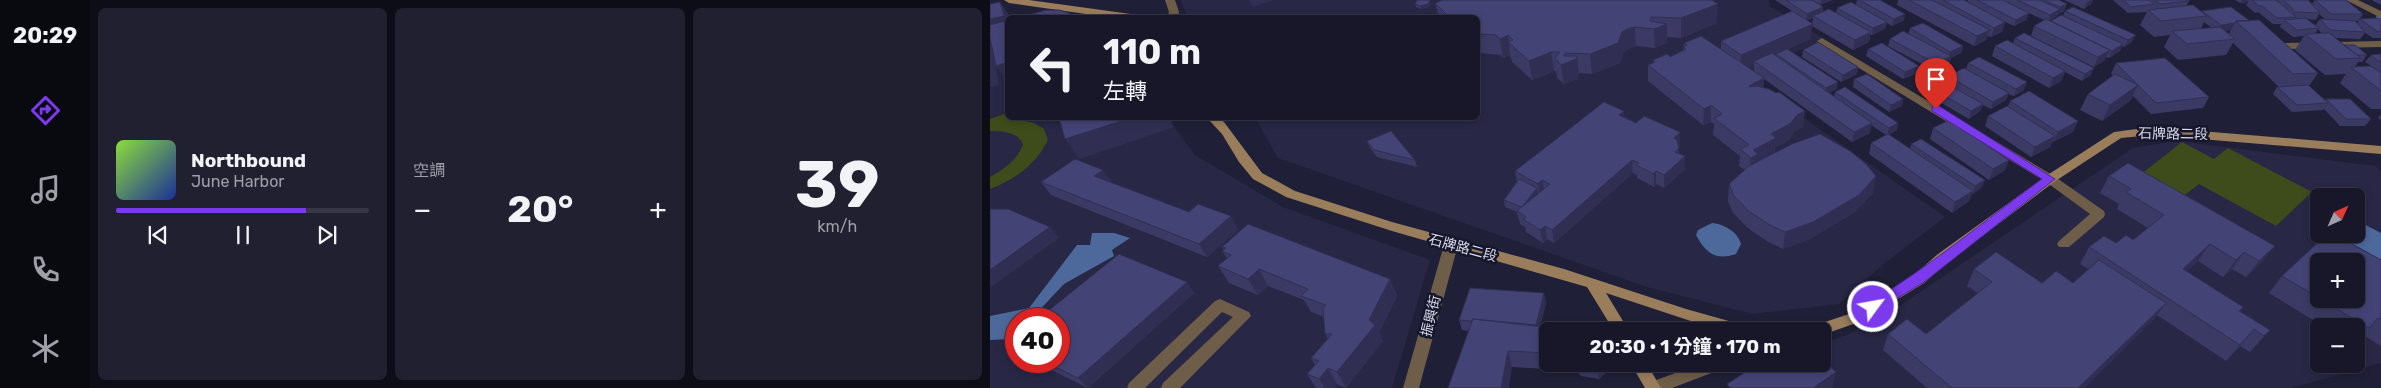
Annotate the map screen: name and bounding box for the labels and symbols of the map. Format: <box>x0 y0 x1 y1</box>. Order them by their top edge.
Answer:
pin <box>1915 58 1957 109</box>
street label: 石牌路二段 <box>2138 125 2208 143</box>
north arrow <box>2310 188 2365 242</box>
street label: 石牌路二段 <box>1427 231 1499 265</box>
position arrow <box>1846 280 1898 332</box>
street label: 振興街 <box>1418 294 1444 338</box>
speed limit sign: 40 <box>1005 308 1070 373</box>

